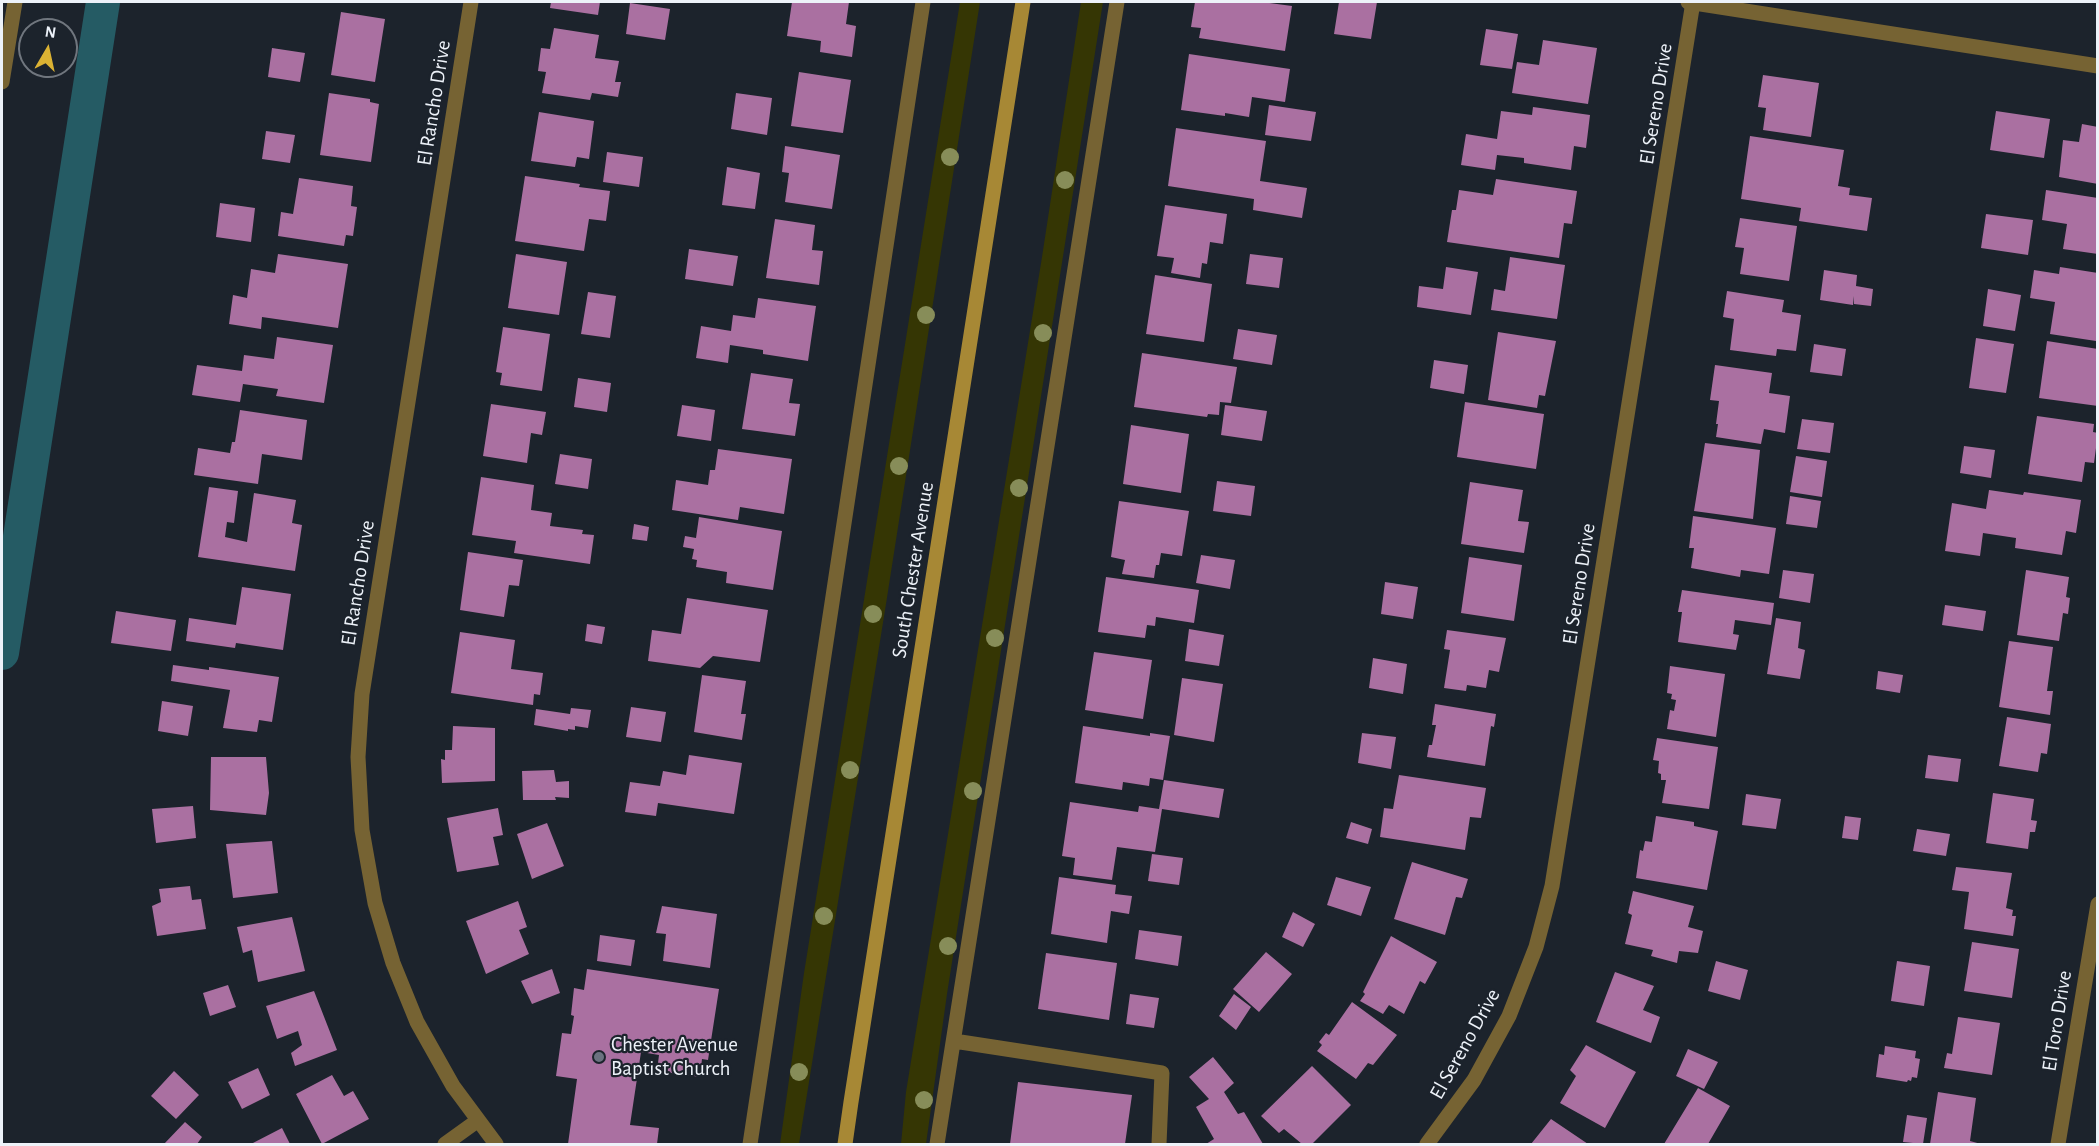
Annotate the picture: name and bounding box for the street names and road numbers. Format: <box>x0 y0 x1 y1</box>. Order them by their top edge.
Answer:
street label: El Rancho Drive <box>412 38 456 168</box>
street label: El Sereno Drive <box>1634 41 1678 167</box>
street label: South Chester Avenue <box>887 480 939 660</box>
street label: El Rancho Drive <box>336 518 380 648</box>
street label: El Sereno Drive <box>1557 521 1601 647</box>
street label: El Toro Drive <box>2037 969 2077 1073</box>
street label: El Sereno Drive <box>1424 984 1506 1104</box>

